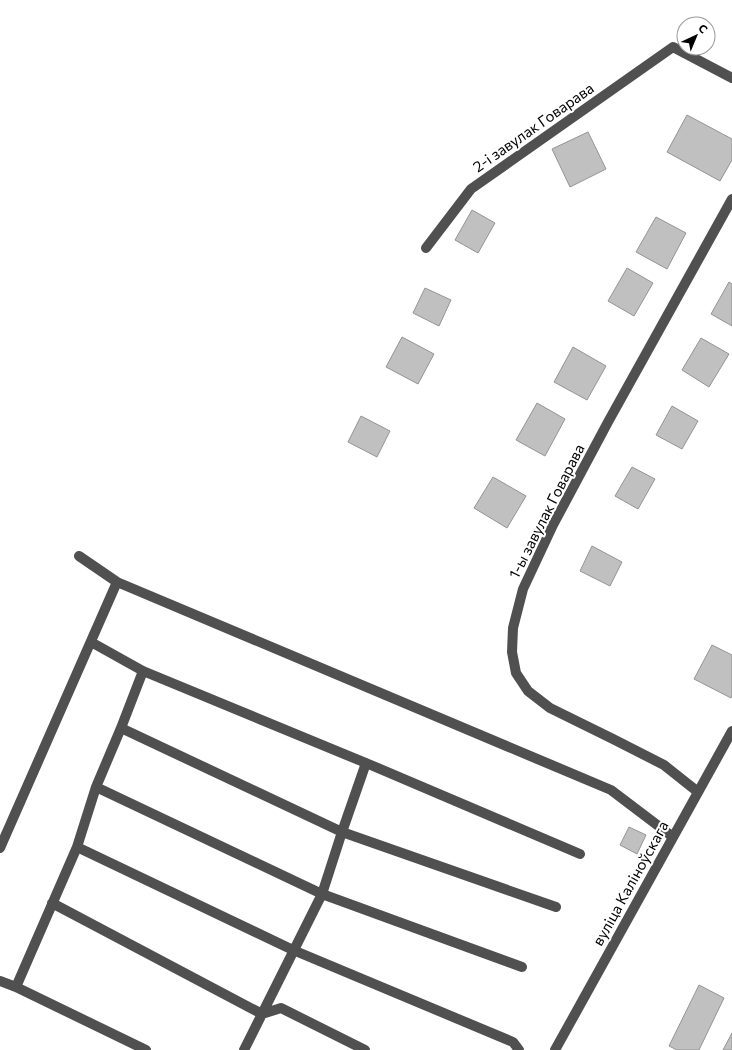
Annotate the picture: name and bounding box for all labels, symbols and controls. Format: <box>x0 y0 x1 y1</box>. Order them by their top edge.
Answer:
north arrow <box>676 16 716 56</box>
text: С <box>696 21 711 36</box>
street label: 2-і завулак Говарава <box>469 79 597 175</box>
street label: 1-ы завулак Говарава <box>504 441 588 581</box>
street label: вуліца Каліноўскага <box>588 818 672 948</box>

